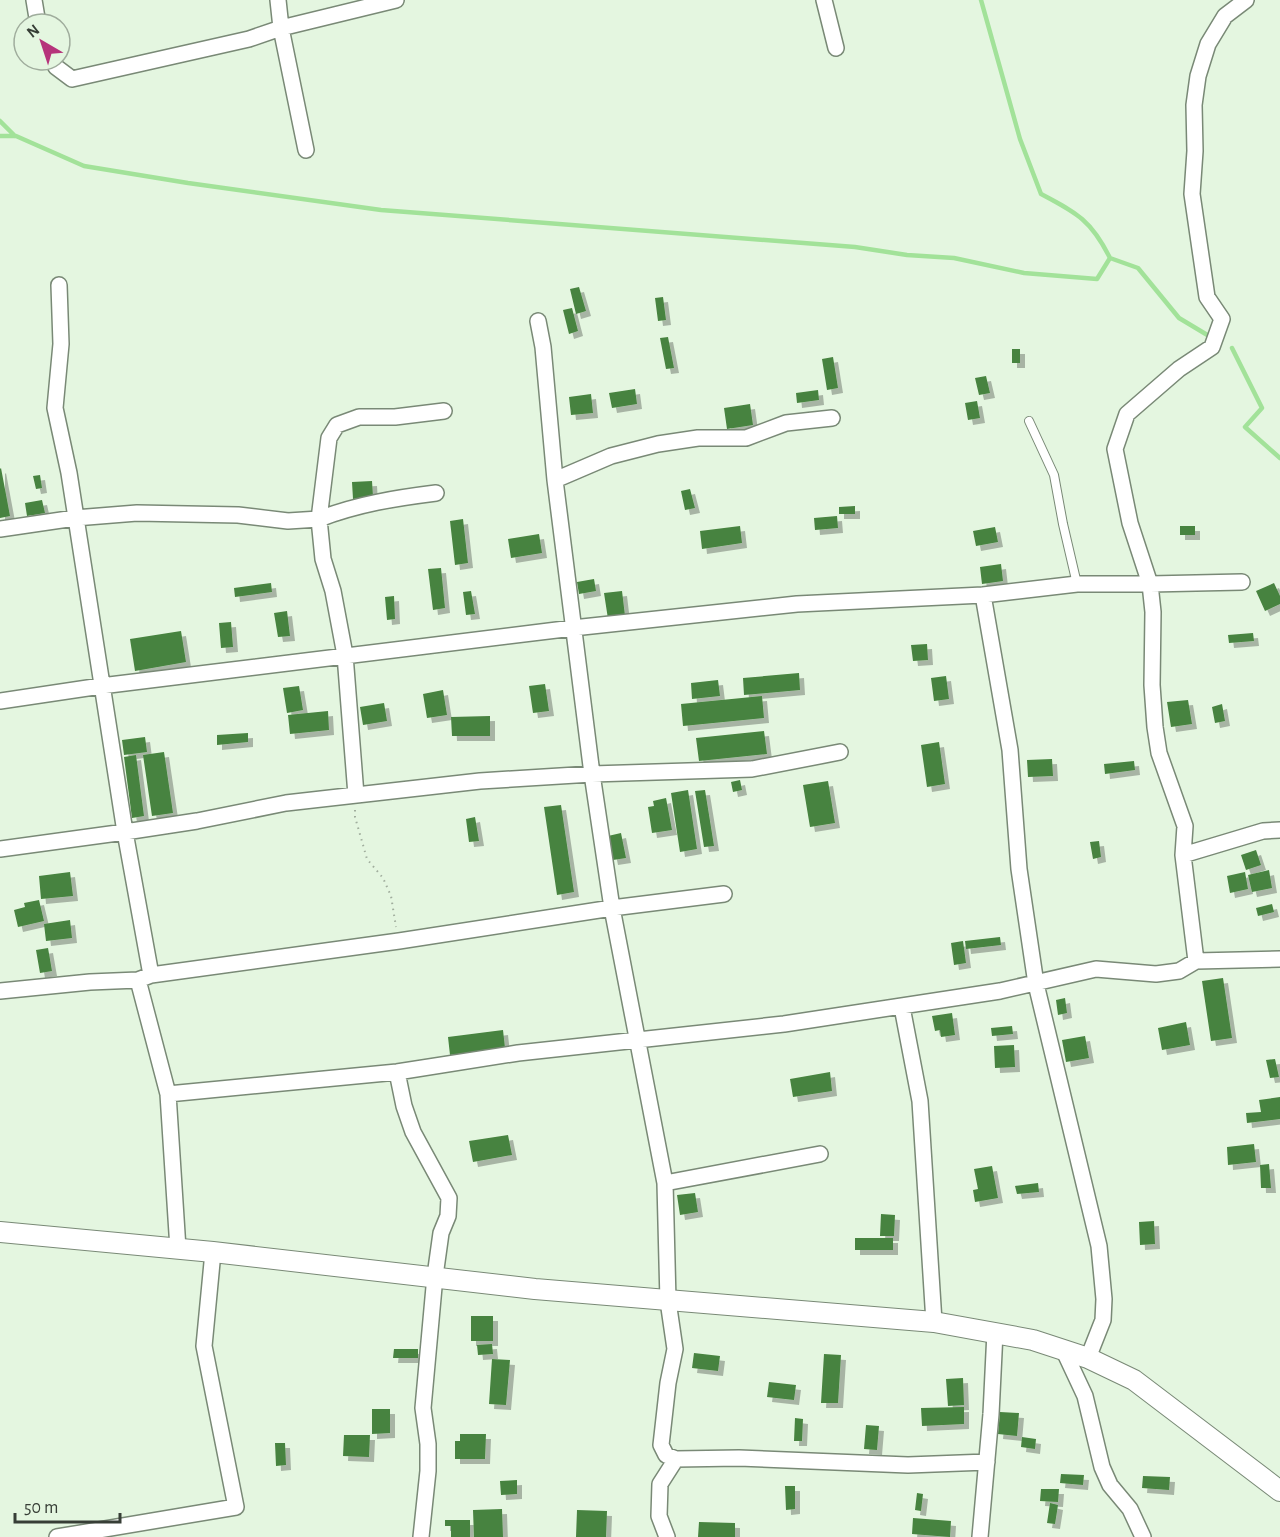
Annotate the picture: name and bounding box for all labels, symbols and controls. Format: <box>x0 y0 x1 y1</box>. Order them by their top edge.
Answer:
north arrow <box>12 12 72 72</box>
text: N <box>24 21 43 41</box>
scale bar <box>15 1486 120 1524</box>
text: 50 m <box>24 1499 58 1517</box>

